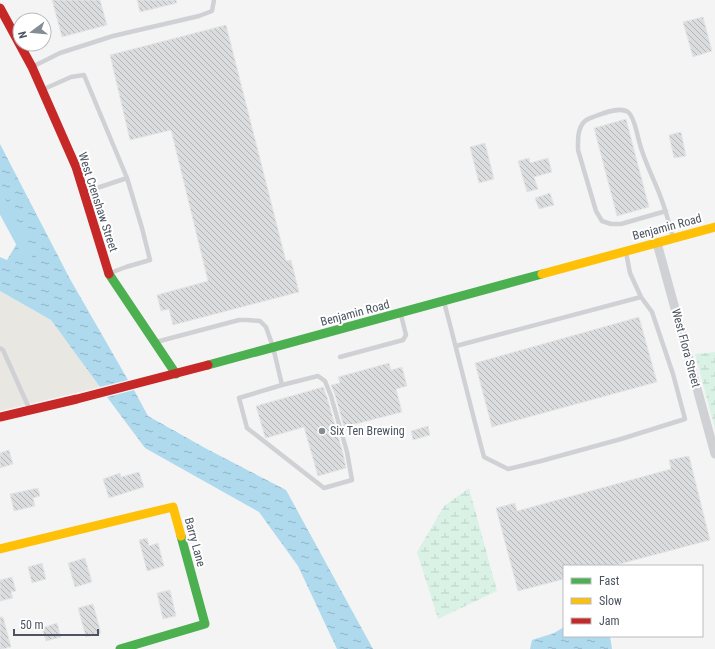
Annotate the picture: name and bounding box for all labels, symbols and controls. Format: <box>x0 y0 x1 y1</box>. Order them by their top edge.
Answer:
north arrow <box>12 12 52 52</box>
text: N <box>16 29 30 40</box>
street label: West Crenshaw Street <box>75 150 121 254</box>
street label: Benjamin Road <box>631 211 703 243</box>
street label: Benjamin Road <box>319 297 391 329</box>
street label: West Flora Street <box>669 307 703 389</box>
place label: Six Ten Brewing <box>330 424 405 438</box>
marker: Six Ten Brewing <box>317 426 327 436</box>
street label: Barry Lane <box>182 516 208 568</box>
legend <box>563 565 703 637</box>
text: Fast <box>599 574 620 588</box>
text: Slow <box>599 594 622 608</box>
scale bar <box>14 611 98 637</box>
text: Jam <box>599 614 620 628</box>
text: 50 m <box>20 618 44 632</box>

